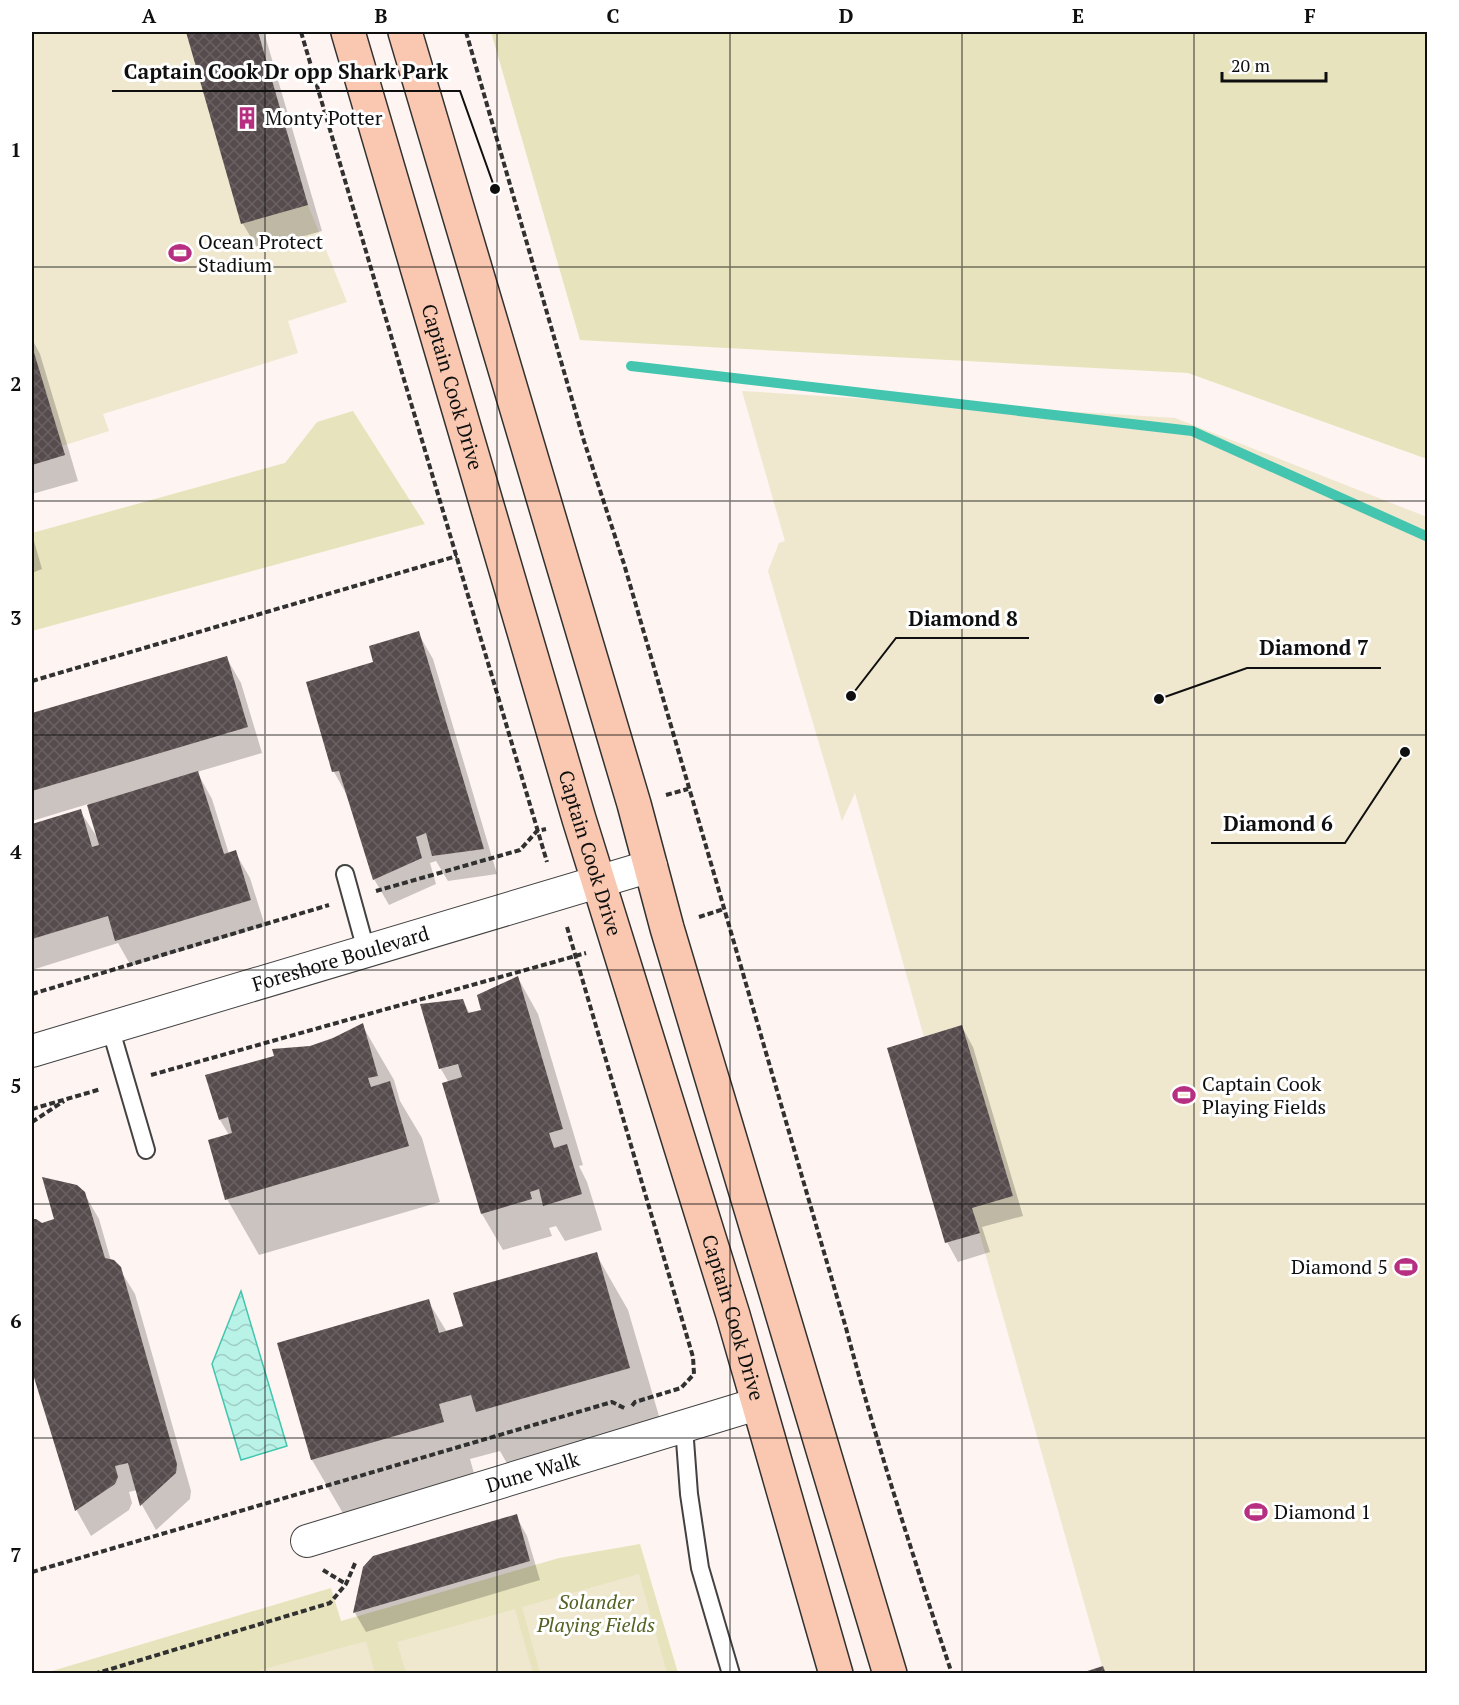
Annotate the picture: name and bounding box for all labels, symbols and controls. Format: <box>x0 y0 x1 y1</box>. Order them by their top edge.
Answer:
text: A <box>142 2 157 29</box>
text: B <box>375 2 388 29</box>
text: C <box>606 2 620 29</box>
text: D <box>839 2 853 29</box>
text: E <box>1072 2 1084 29</box>
text: F <box>1304 2 1316 29</box>
scale bar <box>1222 45 1326 83</box>
callout: Captain Cook Dr opp Shark Park <box>112 52 460 91</box>
text: 20 m <box>1231 53 1271 77</box>
text: Captain Cook Dr opp Shark Park <box>124 57 449 85</box>
place label: Monty Potter <box>265 104 383 131</box>
building icon: Monty Potter <box>234 105 260 131</box>
text: 1 <box>10 136 22 163</box>
place label: Ocean Protect Stadium <box>198 228 324 278</box>
sports icon: Ocean Protect Stadium <box>167 240 193 266</box>
street label: Captain Cook Drive <box>416 301 490 473</box>
text: 2 <box>10 370 22 397</box>
callout: Diamond 8 <box>896 599 1029 638</box>
text: 3 <box>10 604 22 631</box>
text: Diamond 8 <box>908 604 1018 632</box>
callout: Diamond 7 <box>1247 629 1381 668</box>
text: Diamond 7 <box>1259 633 1369 661</box>
street label: Captain Cook Drive <box>552 767 628 939</box>
callout: Diamond 6 <box>1211 804 1345 843</box>
text: Diamond 6 <box>1223 809 1333 837</box>
text: 4 <box>10 838 22 865</box>
street label: Foreshore Boulevard <box>249 919 432 998</box>
place label: Captain Cook Playing Fields <box>1202 1070 1326 1120</box>
text: 5 <box>10 1072 22 1099</box>
sports icon: Captain Cook Playing Fields <box>1171 1082 1197 1108</box>
street label: Captain Cook Drive <box>696 1231 771 1404</box>
place label: Diamond 5 <box>1291 1253 1388 1280</box>
sports icon: Diamond 5 <box>1393 1254 1419 1280</box>
text: 6 <box>10 1307 22 1334</box>
street label: Dune Walk <box>483 1445 583 1499</box>
place label: Diamond 1 <box>1274 1498 1371 1525</box>
sports icon: Diamond 1 <box>1243 1499 1269 1525</box>
text: 7 <box>10 1541 22 1568</box>
park label: Solander Playing Fields <box>536 1588 655 1638</box>

